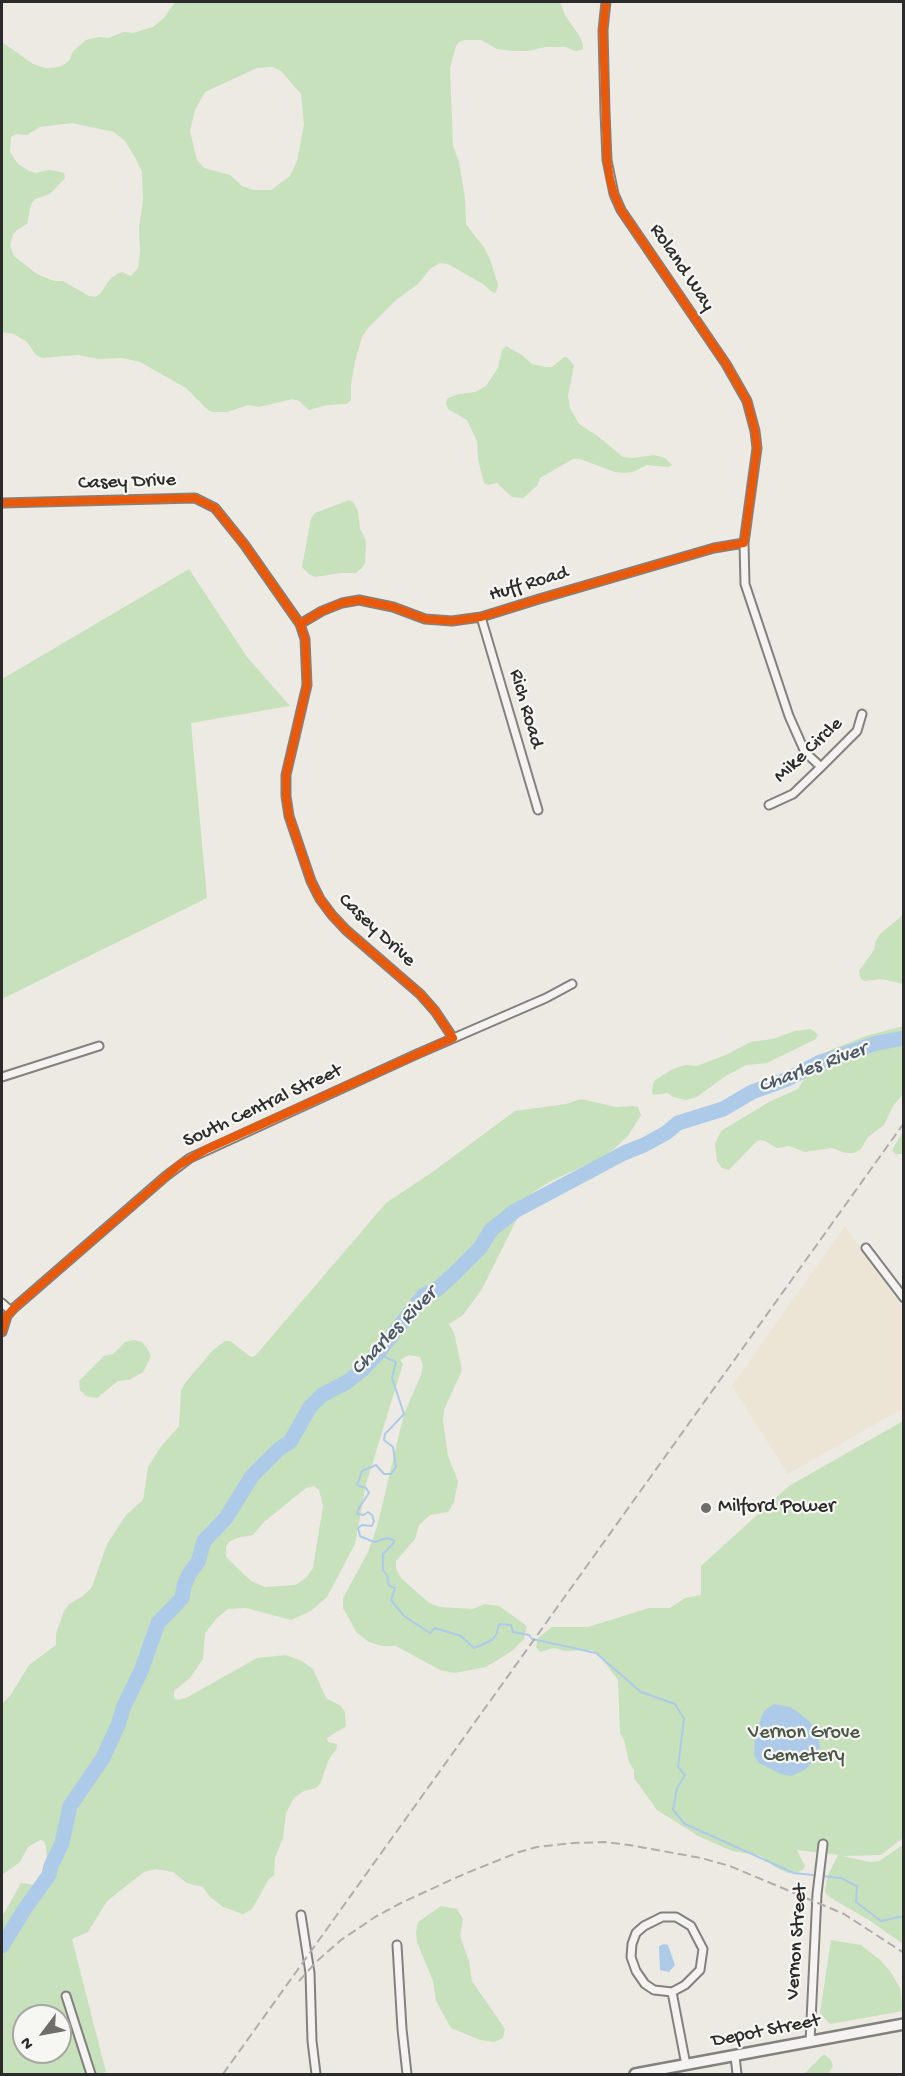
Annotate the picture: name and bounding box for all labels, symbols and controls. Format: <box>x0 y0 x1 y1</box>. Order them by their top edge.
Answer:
street label: Roland Way <box>643 220 719 316</box>
street label: Casey Drive <box>78 469 176 497</box>
street label: Huff Road <box>487 562 571 608</box>
street label: Rich Road <box>502 667 548 751</box>
street label: Mike Circle <box>769 713 849 789</box>
street label: Casey Drive <box>332 889 420 973</box>
water label: Charles River <box>756 1038 870 1100</box>
street label: South Central Street <box>180 1060 346 1154</box>
water label: Charles River <box>347 1283 443 1381</box>
place label: Milford Power <box>718 1496 835 1520</box>
marker: Milford Power <box>699 1501 713 1515</box>
park label: Vernon Grove Cemetery <box>748 1722 860 1769</box>
street label: Vernon Street <box>782 1883 814 2001</box>
north arrow <box>12 2004 72 2064</box>
street label: Depot Street <box>710 2010 822 2054</box>
text: N <box>17 2033 39 2052</box>

